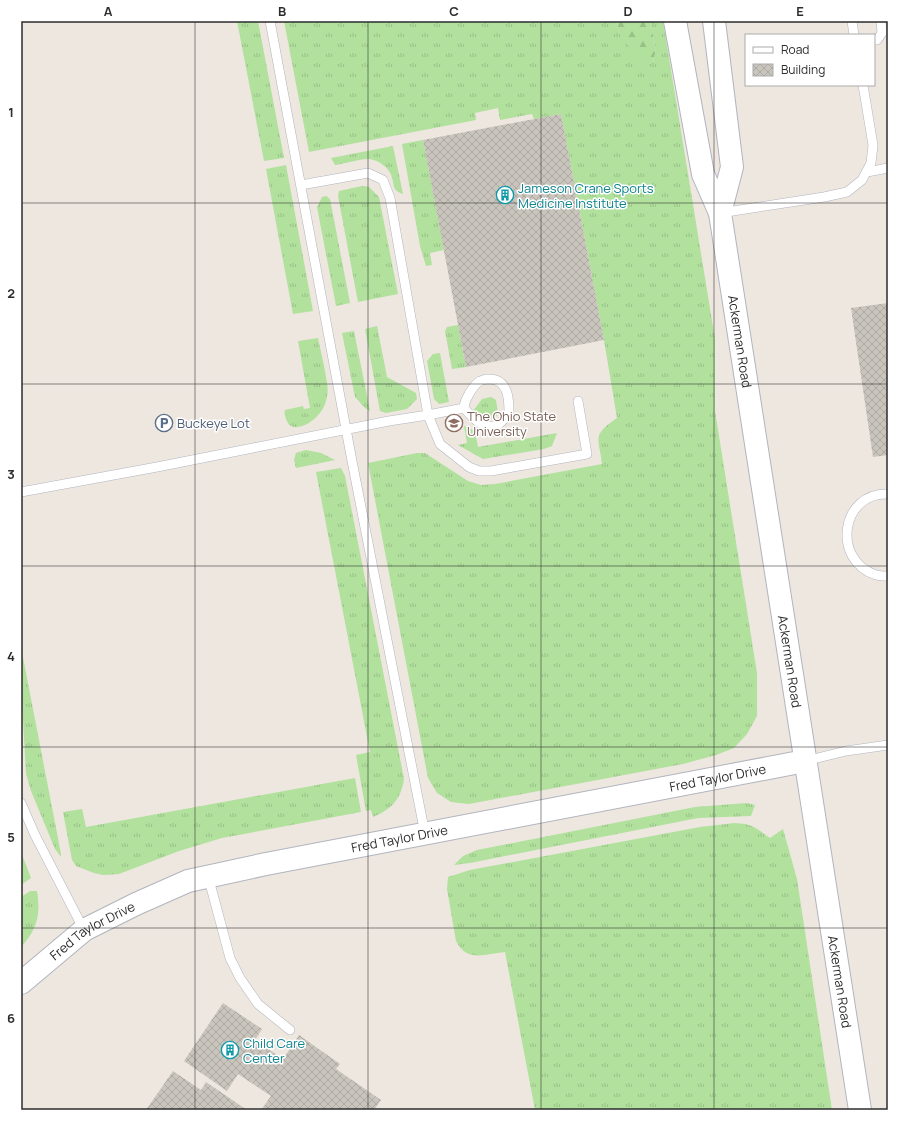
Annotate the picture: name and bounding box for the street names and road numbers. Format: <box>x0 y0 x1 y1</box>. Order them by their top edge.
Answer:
street label: Ackerman Road <box>724 294 756 389</box>
street label: Ackerman Road <box>774 614 806 709</box>
street label: Fred Taylor Drive <box>668 760 768 796</box>
street label: Fred Taylor Drive <box>350 820 450 857</box>
street label: Fred Taylor Drive <box>46 897 138 964</box>
street label: Ackerman Road <box>824 934 856 1029</box>

